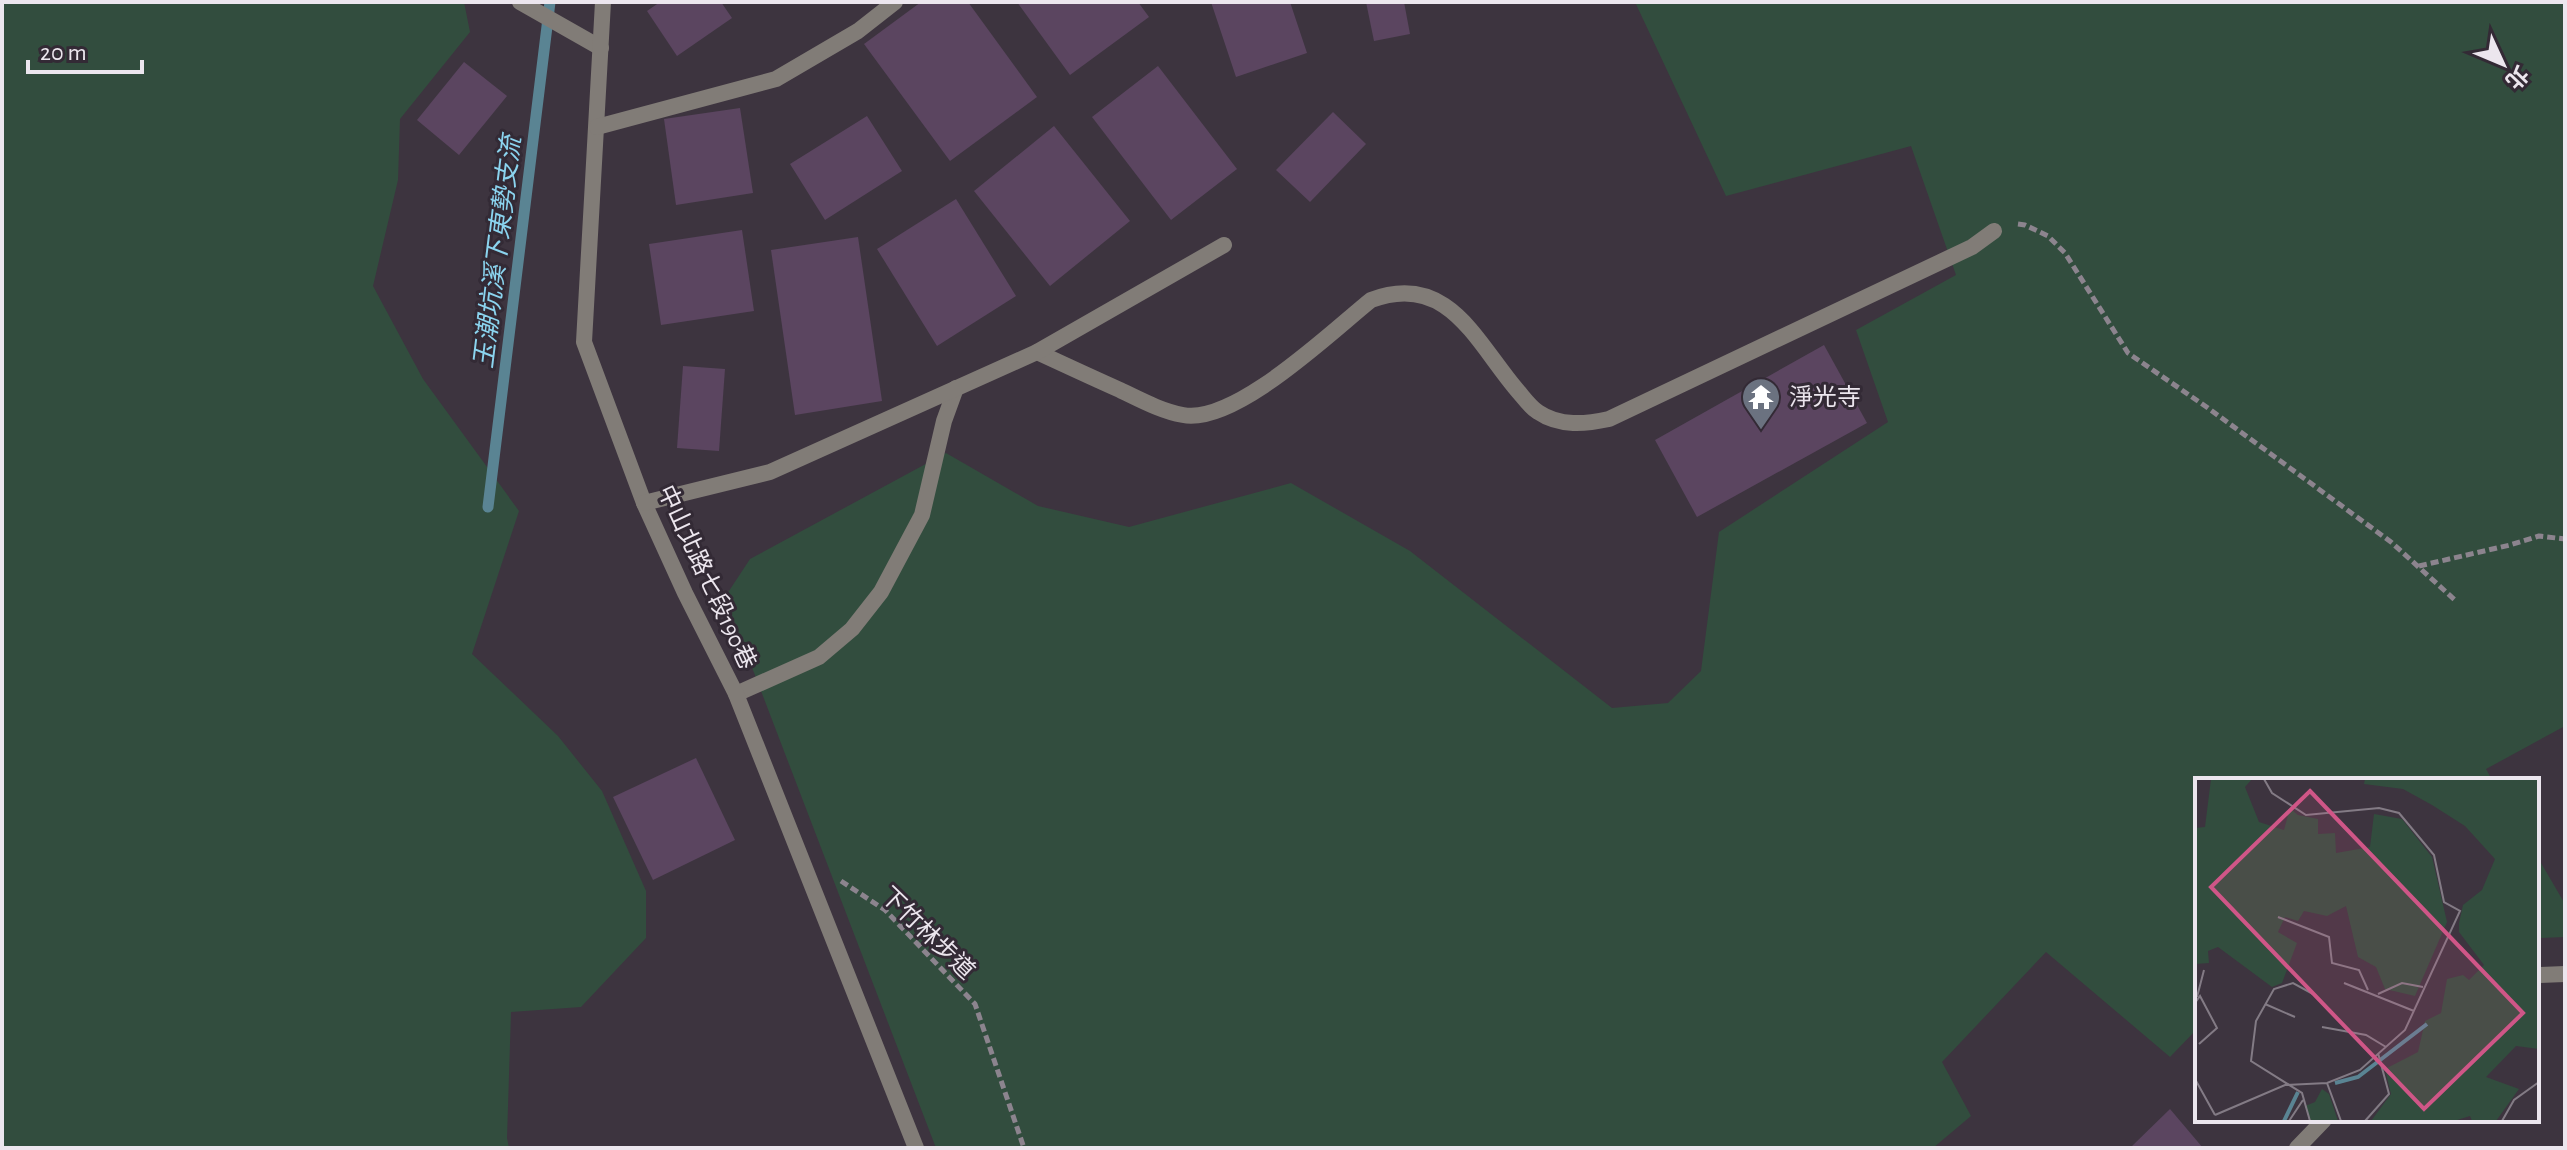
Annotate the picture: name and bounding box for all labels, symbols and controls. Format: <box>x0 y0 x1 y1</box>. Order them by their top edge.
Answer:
scale bar <box>28 24 142 74</box>
north arrow <box>2463 24 2543 104</box>
text: 20 m <box>40 41 87 65</box>
text: 北 <box>2501 62 2533 93</box>
water label: 玉潮坑溪下東勢支流 <box>469 130 526 370</box>
temple icon: 淨光寺 <box>1740 376 1782 431</box>
place label: 淨光寺 <box>1789 384 1861 410</box>
street label: 中山北路七段190巷 <box>653 481 761 673</box>
inset map <box>2195 778 2539 1122</box>
street label: 下竹林步道 <box>876 882 980 984</box>

